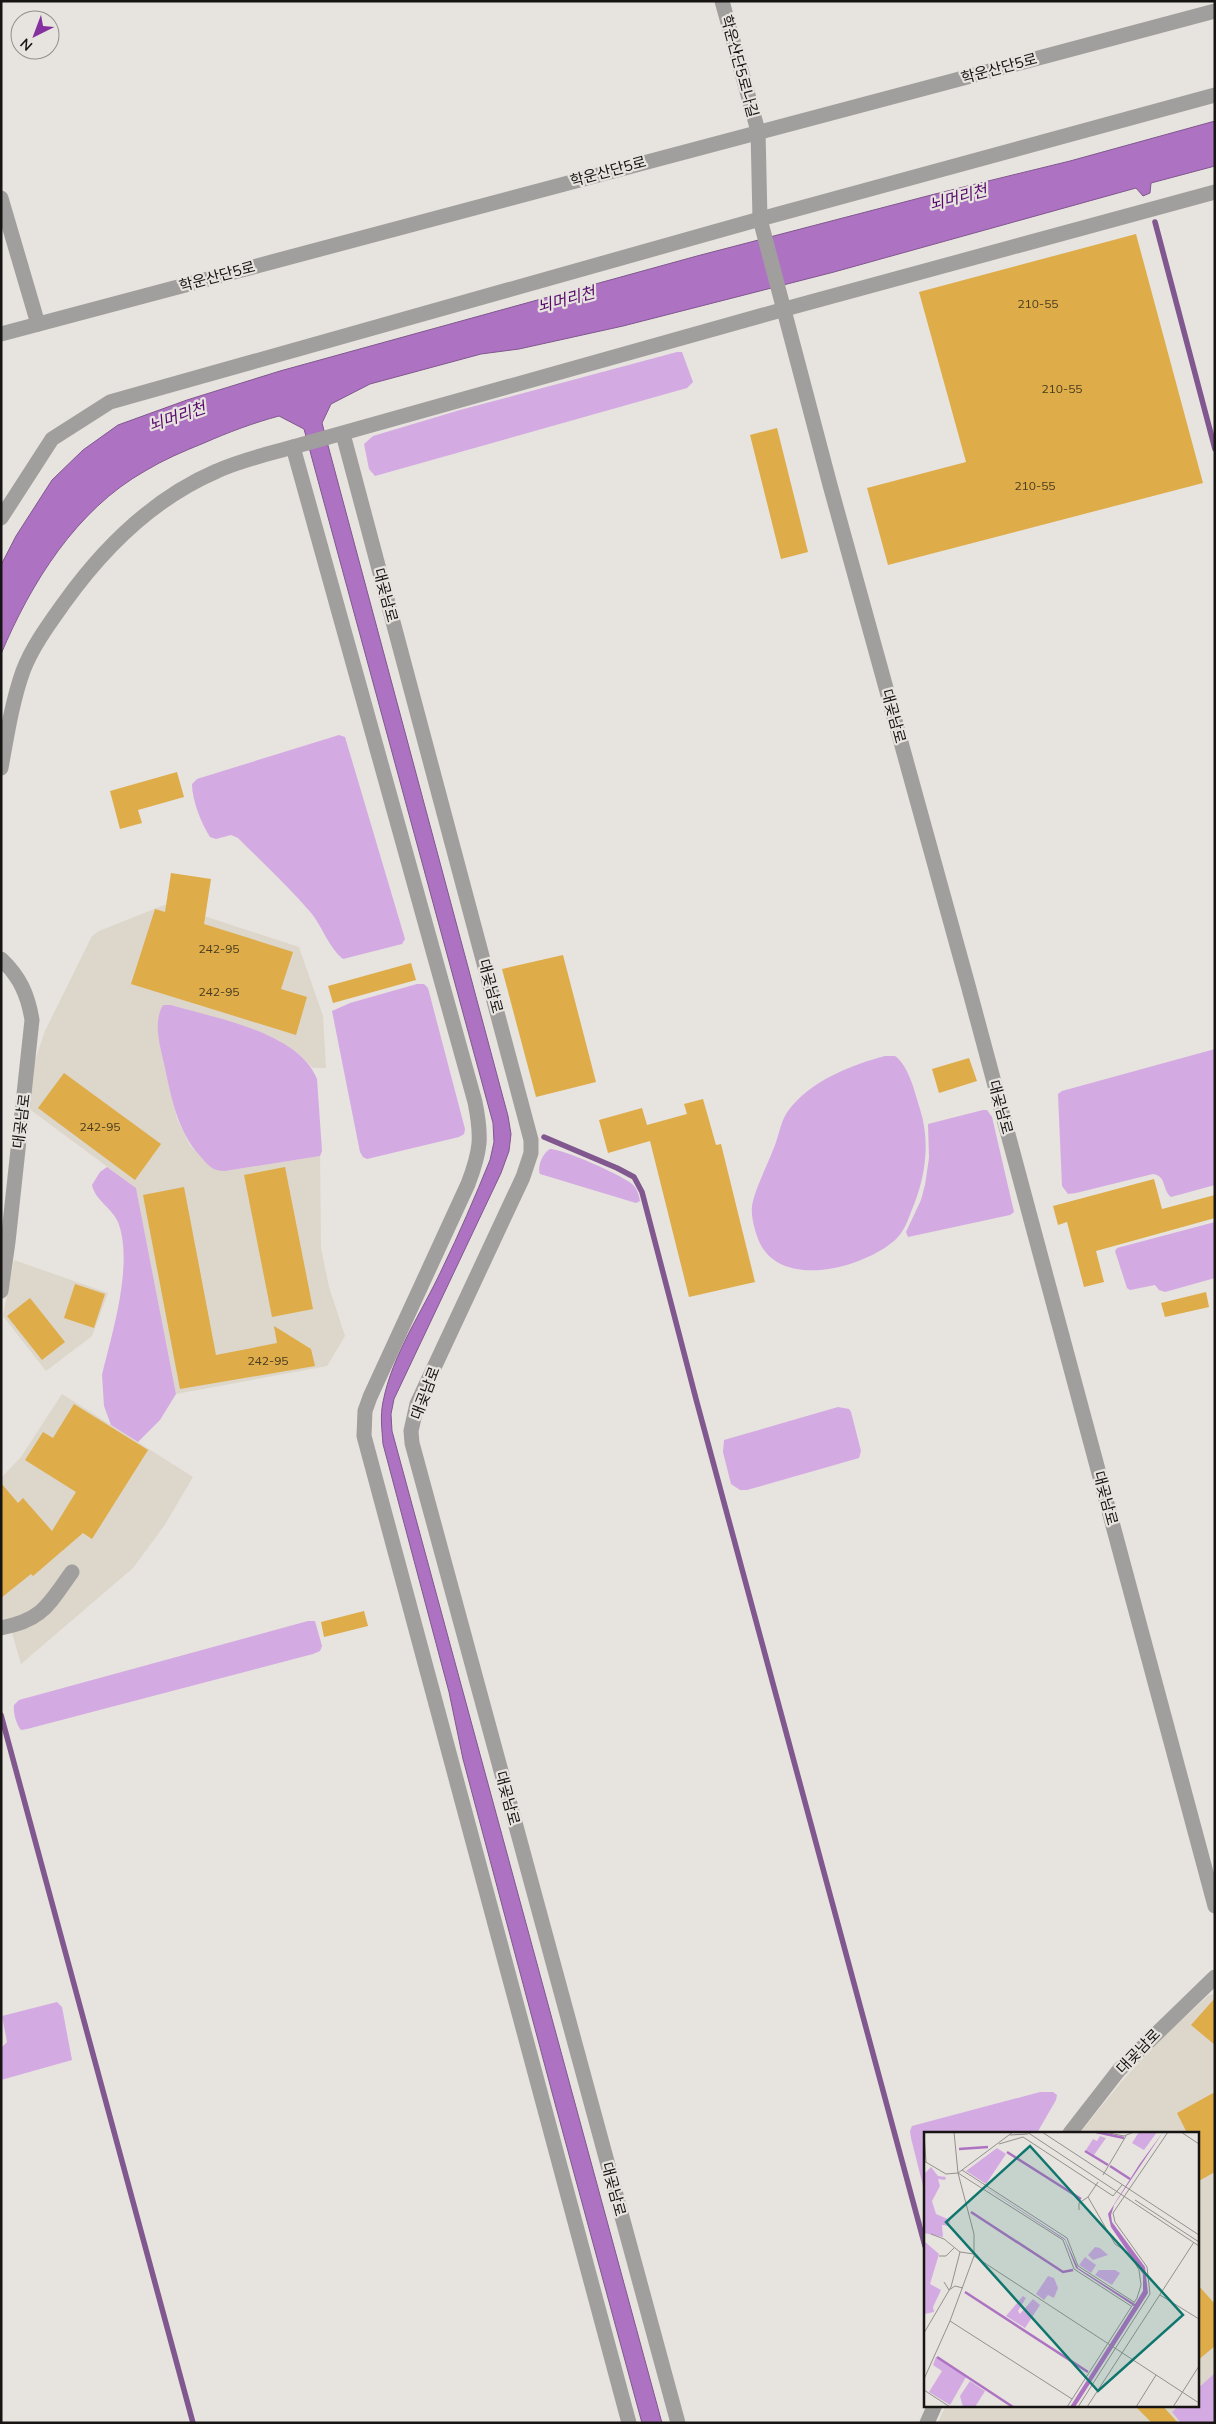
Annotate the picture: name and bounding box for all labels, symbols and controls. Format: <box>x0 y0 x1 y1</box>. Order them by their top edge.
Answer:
north arrow <box>10 10 60 60</box>
street label: 학운산단5로나길 <box>717 13 763 119</box>
text: N <box>16 34 36 55</box>
street label: 학운산단5로 <box>959 49 1039 87</box>
street label: 학운산단5로 <box>568 152 648 190</box>
water label: 뇌머리천 <box>927 179 991 214</box>
street label: 학운산단5로 <box>177 257 257 295</box>
water label: 뇌머리천 <box>535 281 599 316</box>
house number: 210-55 <box>1017 296 1059 311</box>
house number: 210-55 <box>1041 381 1083 396</box>
water label: 뇌머리천 <box>146 396 210 435</box>
house number: 210-55 <box>1014 478 1056 493</box>
street label: 대곶남로 <box>370 566 402 624</box>
street label: 대곶남로 <box>878 687 910 745</box>
house number: 242-95 <box>198 941 240 956</box>
street label: 대곶남로 <box>475 957 507 1015</box>
house number: 242-95 <box>198 984 240 999</box>
street label: 대곶남로 <box>985 1078 1017 1136</box>
street label: 대곶남로 <box>8 1092 34 1150</box>
house number: 242-95 <box>79 1119 121 1134</box>
house number: 242-95 <box>247 1353 289 1368</box>
street label: 대곶남로 <box>406 1364 444 1422</box>
street label: 대곶남로 <box>1090 1469 1122 1527</box>
street label: 대곶남로 <box>492 1769 524 1827</box>
street label: 대곶남로 <box>1112 2025 1164 2077</box>
inset map <box>924 2132 1198 2406</box>
street label: 대곶남로 <box>598 2160 630 2218</box>

